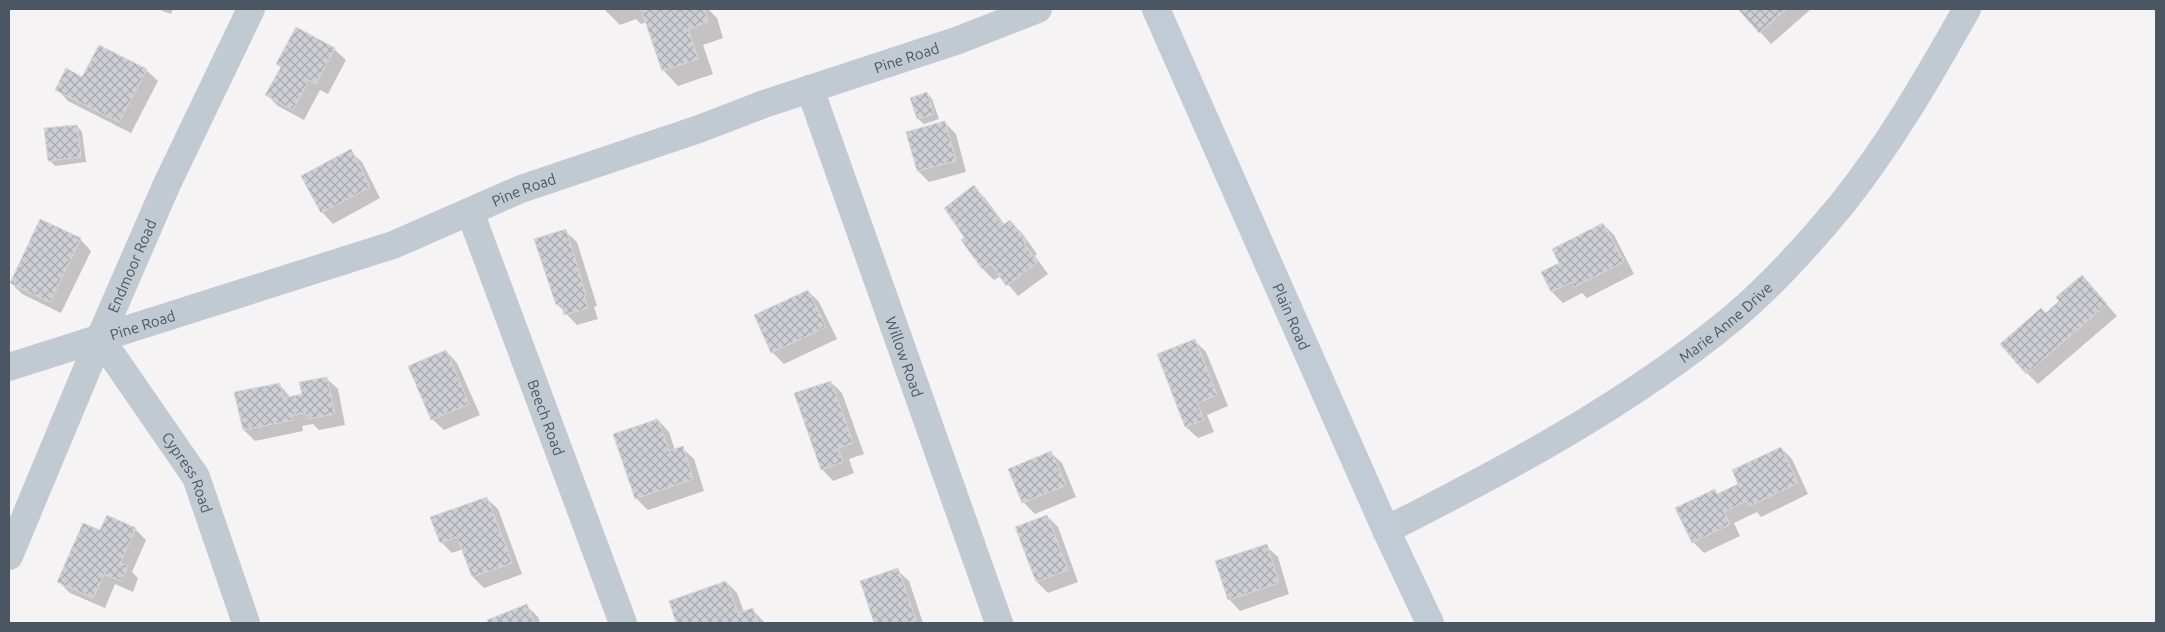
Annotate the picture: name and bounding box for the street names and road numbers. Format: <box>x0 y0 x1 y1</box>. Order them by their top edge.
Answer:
street label: Pine Road <box>872 39 941 76</box>
street label: Pine Road <box>489 169 558 209</box>
street label: Endmoor Road <box>104 217 159 315</box>
street label: Marie Anne Drive <box>1675 278 1775 365</box>
street label: Plain Road <box>1270 280 1314 352</box>
street label: Pine Road <box>108 306 177 343</box>
street label: Willow Road <box>883 314 927 399</box>
street label: Beech Road <box>525 377 568 458</box>
street label: Cypress Road <box>159 429 216 515</box>

